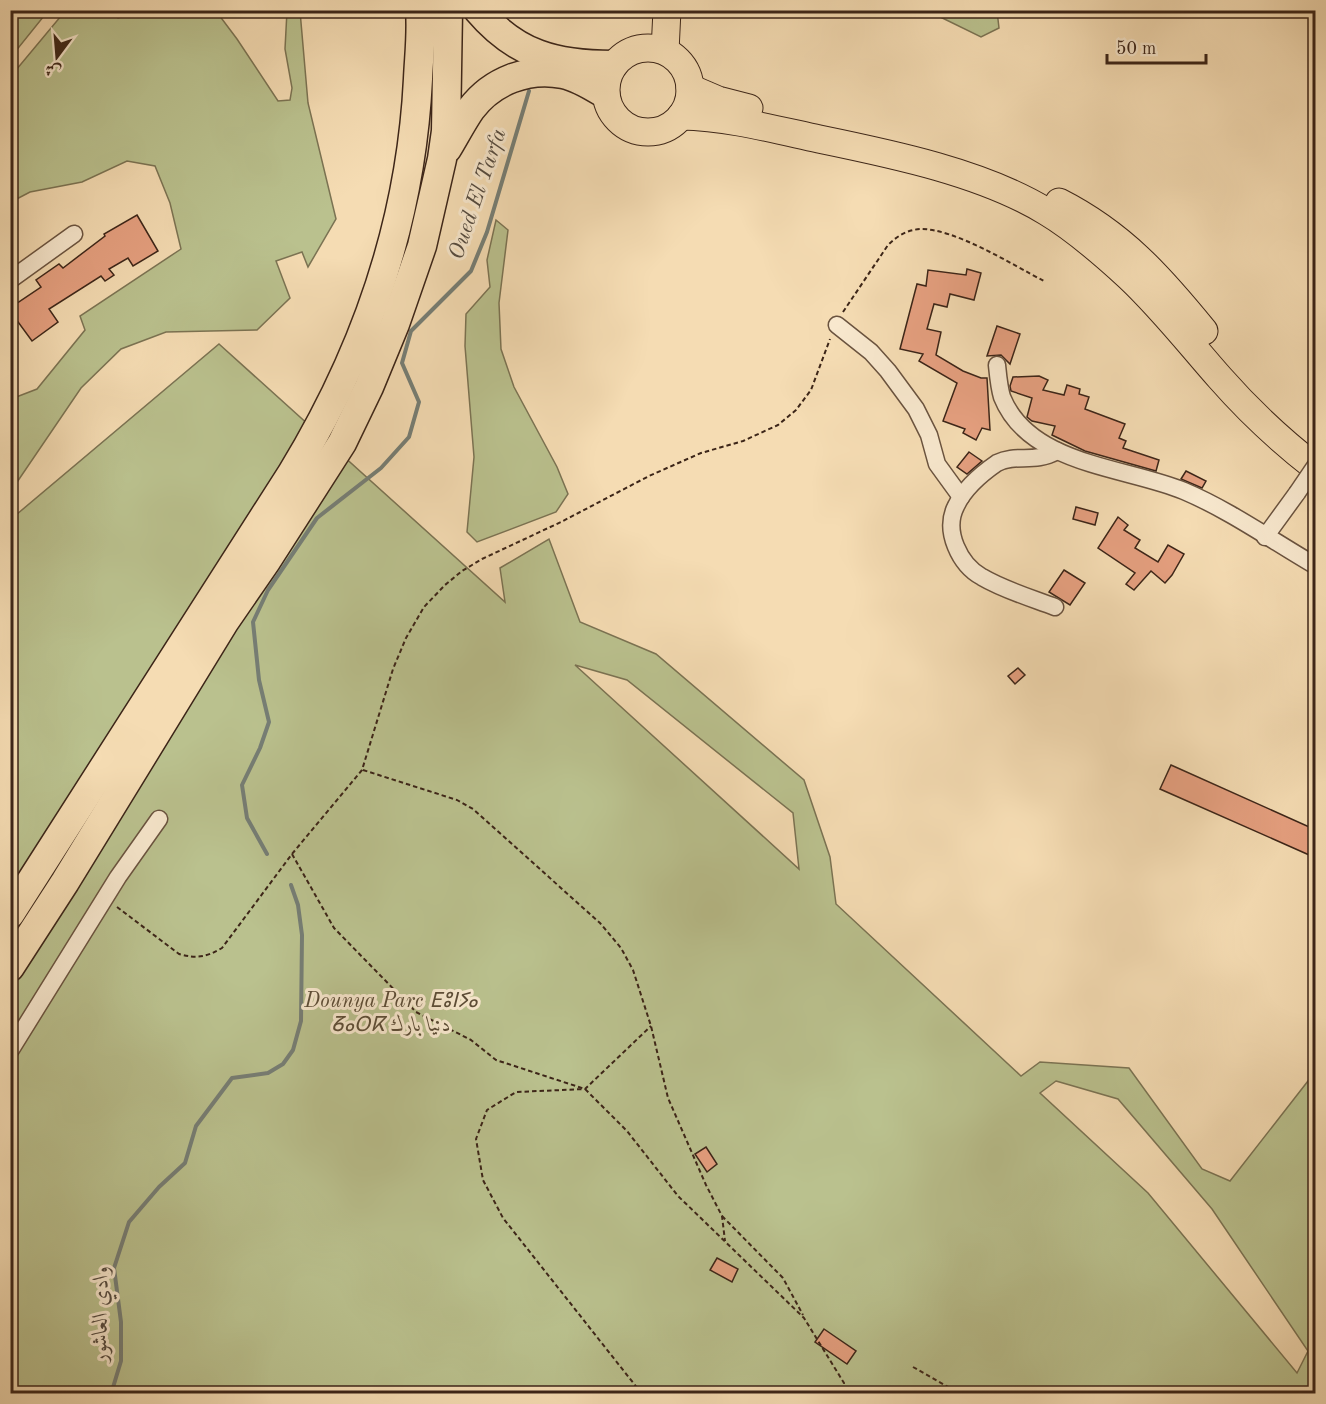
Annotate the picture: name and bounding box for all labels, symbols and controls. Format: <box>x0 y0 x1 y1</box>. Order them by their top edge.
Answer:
north arrow <box>27 27 87 87</box>
scale bar <box>1107 27 1206 65</box>
text: 50 m <box>1116 40 1156 58</box>
text: ش <box>44 60 63 79</box>
water label: Oued El Tarfa <box>445 126 511 262</box>
park label: Dounya Parc ⴹⵓⵏⵢⴰ ⵒⴰⵔⴽ دنيا بارك <box>303 991 479 1037</box>
water label: وادي العاشور <box>89 1265 118 1365</box>

